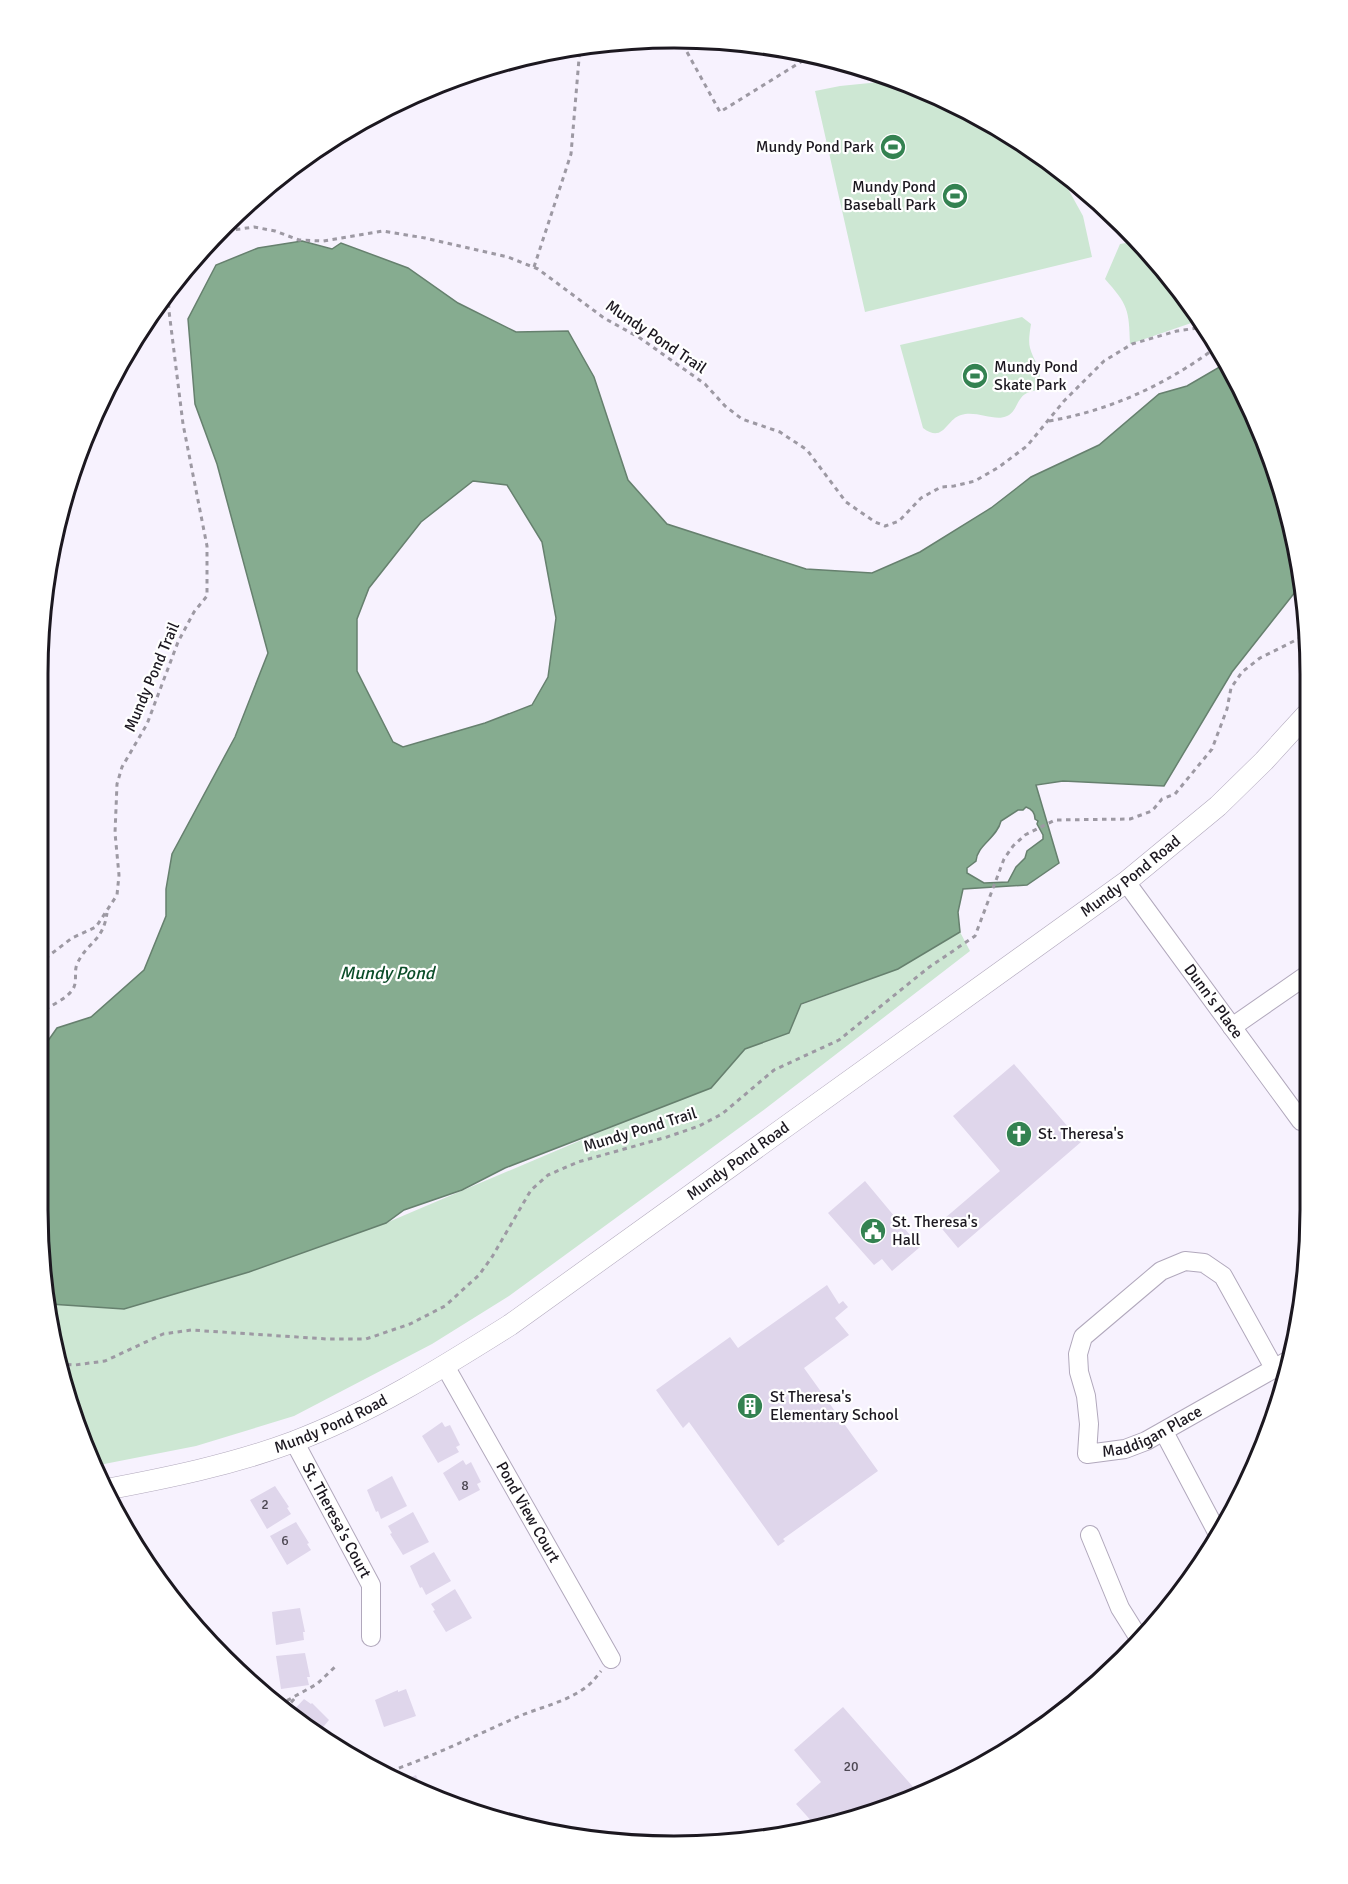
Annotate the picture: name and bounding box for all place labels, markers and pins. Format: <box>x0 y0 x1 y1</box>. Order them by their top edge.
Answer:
sports icon: Mundy Pond Park <box>878 132 908 162</box>
place label: Mundy Pond Park <box>756 137 874 157</box>
place label: Mundy Pond Baseball Park <box>843 177 936 215</box>
sports icon: Mundy Pond Baseball Park <box>940 181 970 211</box>
place label: Mundy Pond Skate Park <box>994 357 1078 395</box>
sports icon: Mundy Pond Skate Park <box>960 361 990 391</box>
church icon: St. Theresa's <box>1004 1119 1034 1149</box>
place label: St. Theresa's <box>1038 1124 1124 1144</box>
place label: St. Theresa's Hall <box>892 1212 978 1250</box>
public building icon: St. Theresa's Hall <box>858 1216 888 1246</box>
place label: St Theresa's Elementary School <box>770 1387 899 1425</box>
building icon: St Theresa's Elementary School <box>735 1391 765 1421</box>

